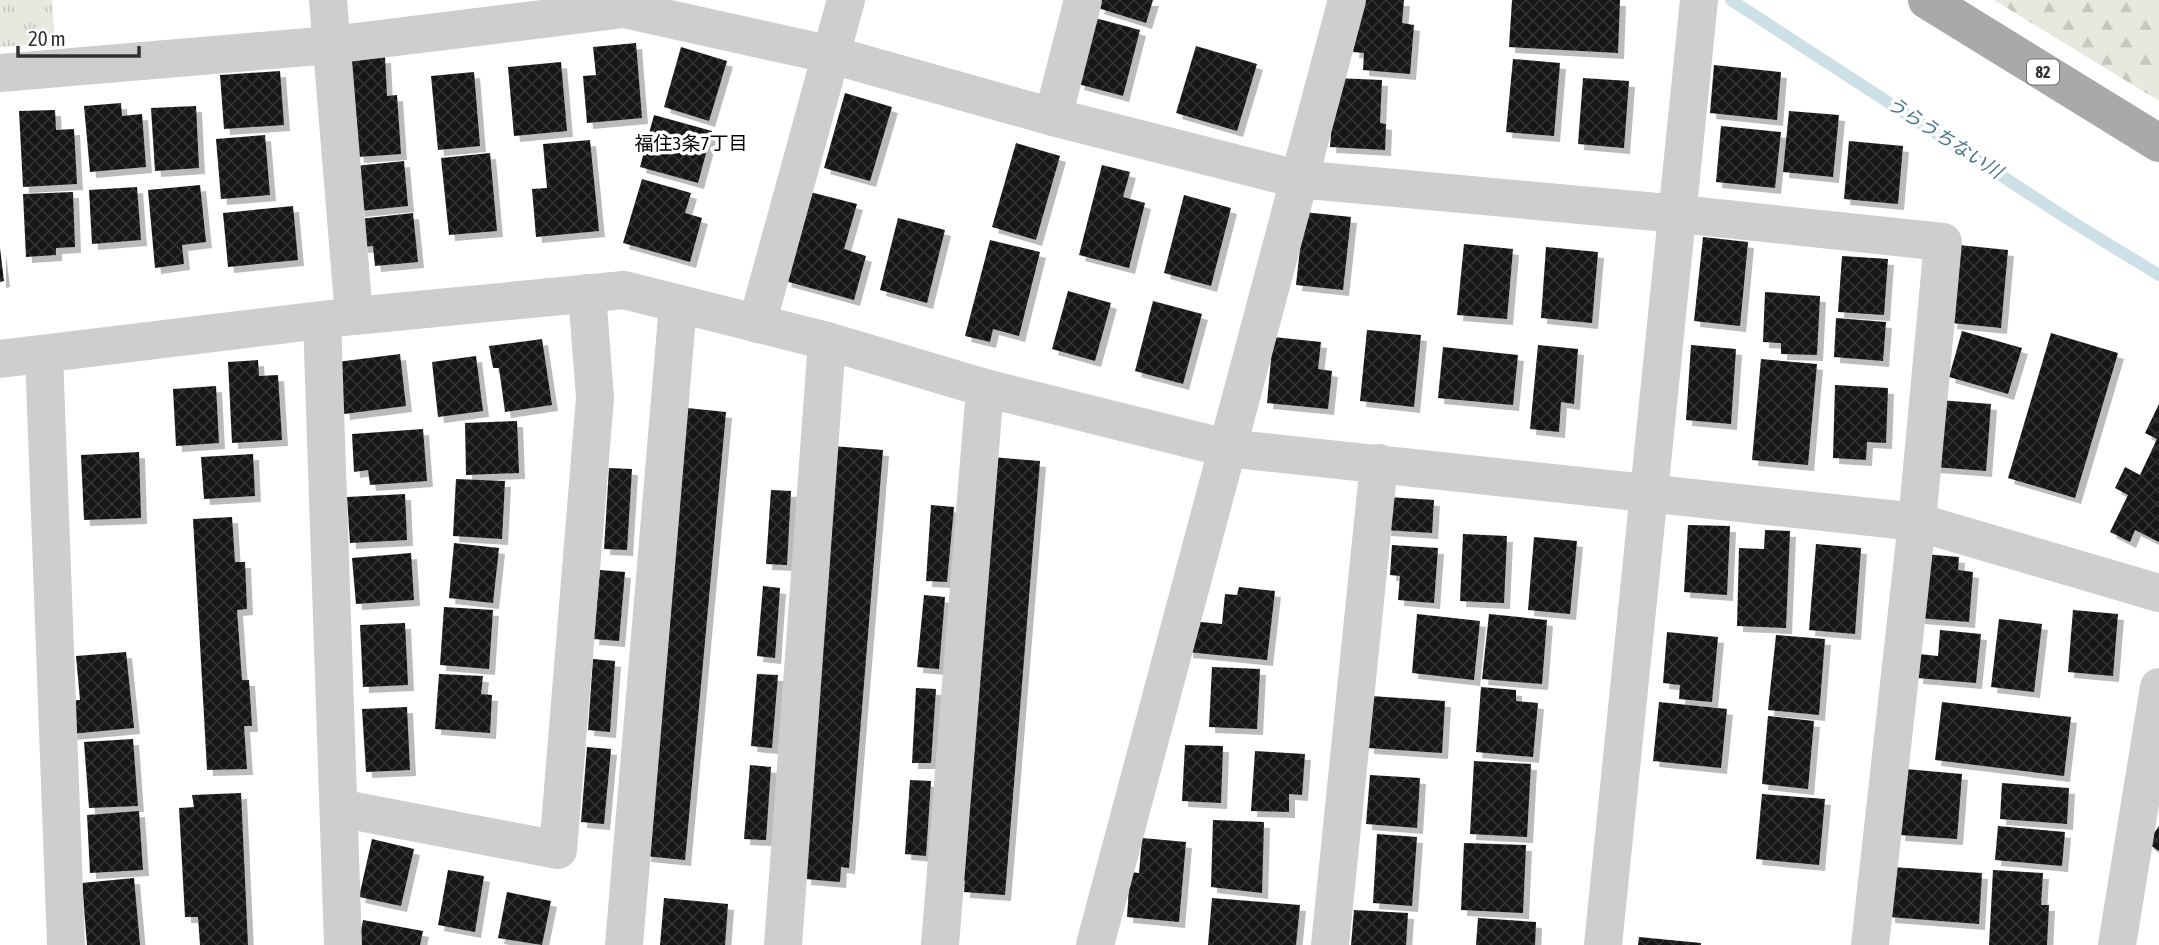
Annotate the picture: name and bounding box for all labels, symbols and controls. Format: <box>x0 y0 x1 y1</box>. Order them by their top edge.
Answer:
scale bar <box>18 14 138 58</box>
text: 20 m <box>28 26 66 50</box>
road number: 82 <box>2027 60 2059 85</box>
water label: うらうちない川 <box>1883 92 2008 184</box>
district label: 福住3条7丁目 <box>635 132 747 154</box>

